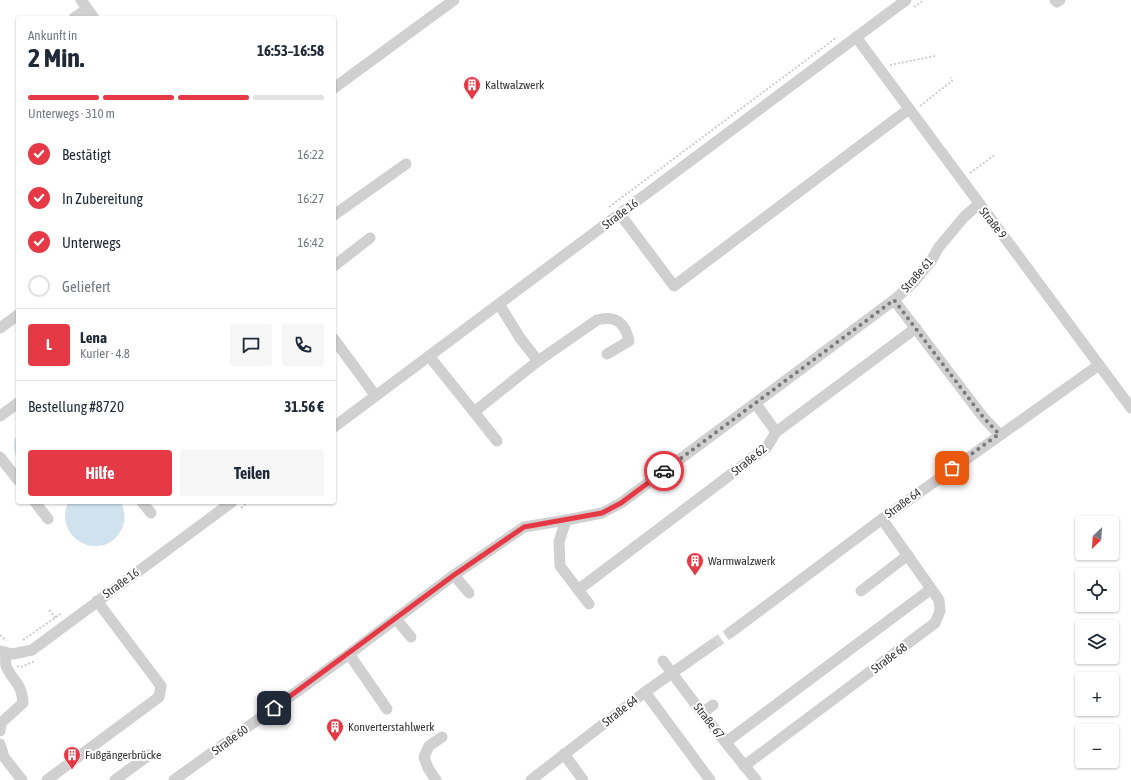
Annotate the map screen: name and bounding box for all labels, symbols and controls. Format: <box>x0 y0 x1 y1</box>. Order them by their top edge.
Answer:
text: Ankunft in <box>28 28 77 43</box>
text: 16:53–16:58 <box>257 42 324 59</box>
text: 2 Min. <box>28 43 84 73</box>
building icon: Kaltwalzwerk <box>462 75 482 100</box>
place label: Kaltwalzwerk <box>485 78 545 92</box>
text: Unterwegs · 310 m <box>28 106 115 121</box>
icon: check <box>28 143 50 165</box>
text: Bestätigt <box>62 146 111 163</box>
text: 16:22 <box>297 147 324 162</box>
icon: check <box>28 187 50 209</box>
text: In Zubereitung <box>62 190 143 207</box>
text: 16:27 <box>297 191 324 206</box>
street label: Straße 16 <box>599 196 641 232</box>
street label: Straße 9 <box>976 205 1010 242</box>
icon: check <box>28 231 50 253</box>
text: Unterwegs <box>62 234 121 251</box>
text: 16:42 <box>297 235 324 250</box>
street label: Straße 61 <box>898 255 936 295</box>
text: Geliefert <box>62 278 111 295</box>
button: chat <box>230 324 272 366</box>
button: phone <box>282 324 324 366</box>
text: Lena <box>80 329 107 346</box>
text: L <box>46 336 52 353</box>
text: Kurier · 4.8 <box>80 346 130 361</box>
text: Bestellung #8720 <box>28 398 124 415</box>
text: 31.56 € <box>284 398 324 415</box>
street label: Straße 62 <box>729 442 769 478</box>
button: Hilfe <box>28 450 172 496</box>
button: Teilen <box>180 450 324 496</box>
courier <box>644 451 684 491</box>
pin <box>935 451 969 485</box>
icon: bag <box>941 457 963 479</box>
icon: car <box>653 460 675 482</box>
street label: Straße 64 <box>882 485 924 521</box>
north arrow <box>1075 516 1119 560</box>
map controls <box>1075 516 1119 768</box>
building icon: Warmwalzwerk <box>685 551 705 576</box>
place label: Warmwalzwerk <box>708 554 776 568</box>
street label: Straße 16 <box>100 565 142 601</box>
button: locate <box>1075 568 1119 612</box>
button: layers <box>1075 620 1119 664</box>
street label: Straße 68 <box>868 640 910 676</box>
button: + <box>1075 672 1119 716</box>
pin <box>257 691 291 725</box>
street label: Straße 64 <box>599 693 641 729</box>
icon: home <box>263 697 285 719</box>
street label: Straße 67 <box>691 700 727 742</box>
building icon: Konverterstahlwerk <box>325 717 345 742</box>
place label: Konverterstahlwerk <box>348 720 435 734</box>
street label: Straße 60 <box>209 722 251 758</box>
button: − <box>1075 724 1119 768</box>
building icon: Fußgängerbrücke <box>62 745 82 770</box>
place label: Fußgängerbrücke <box>85 748 161 762</box>

